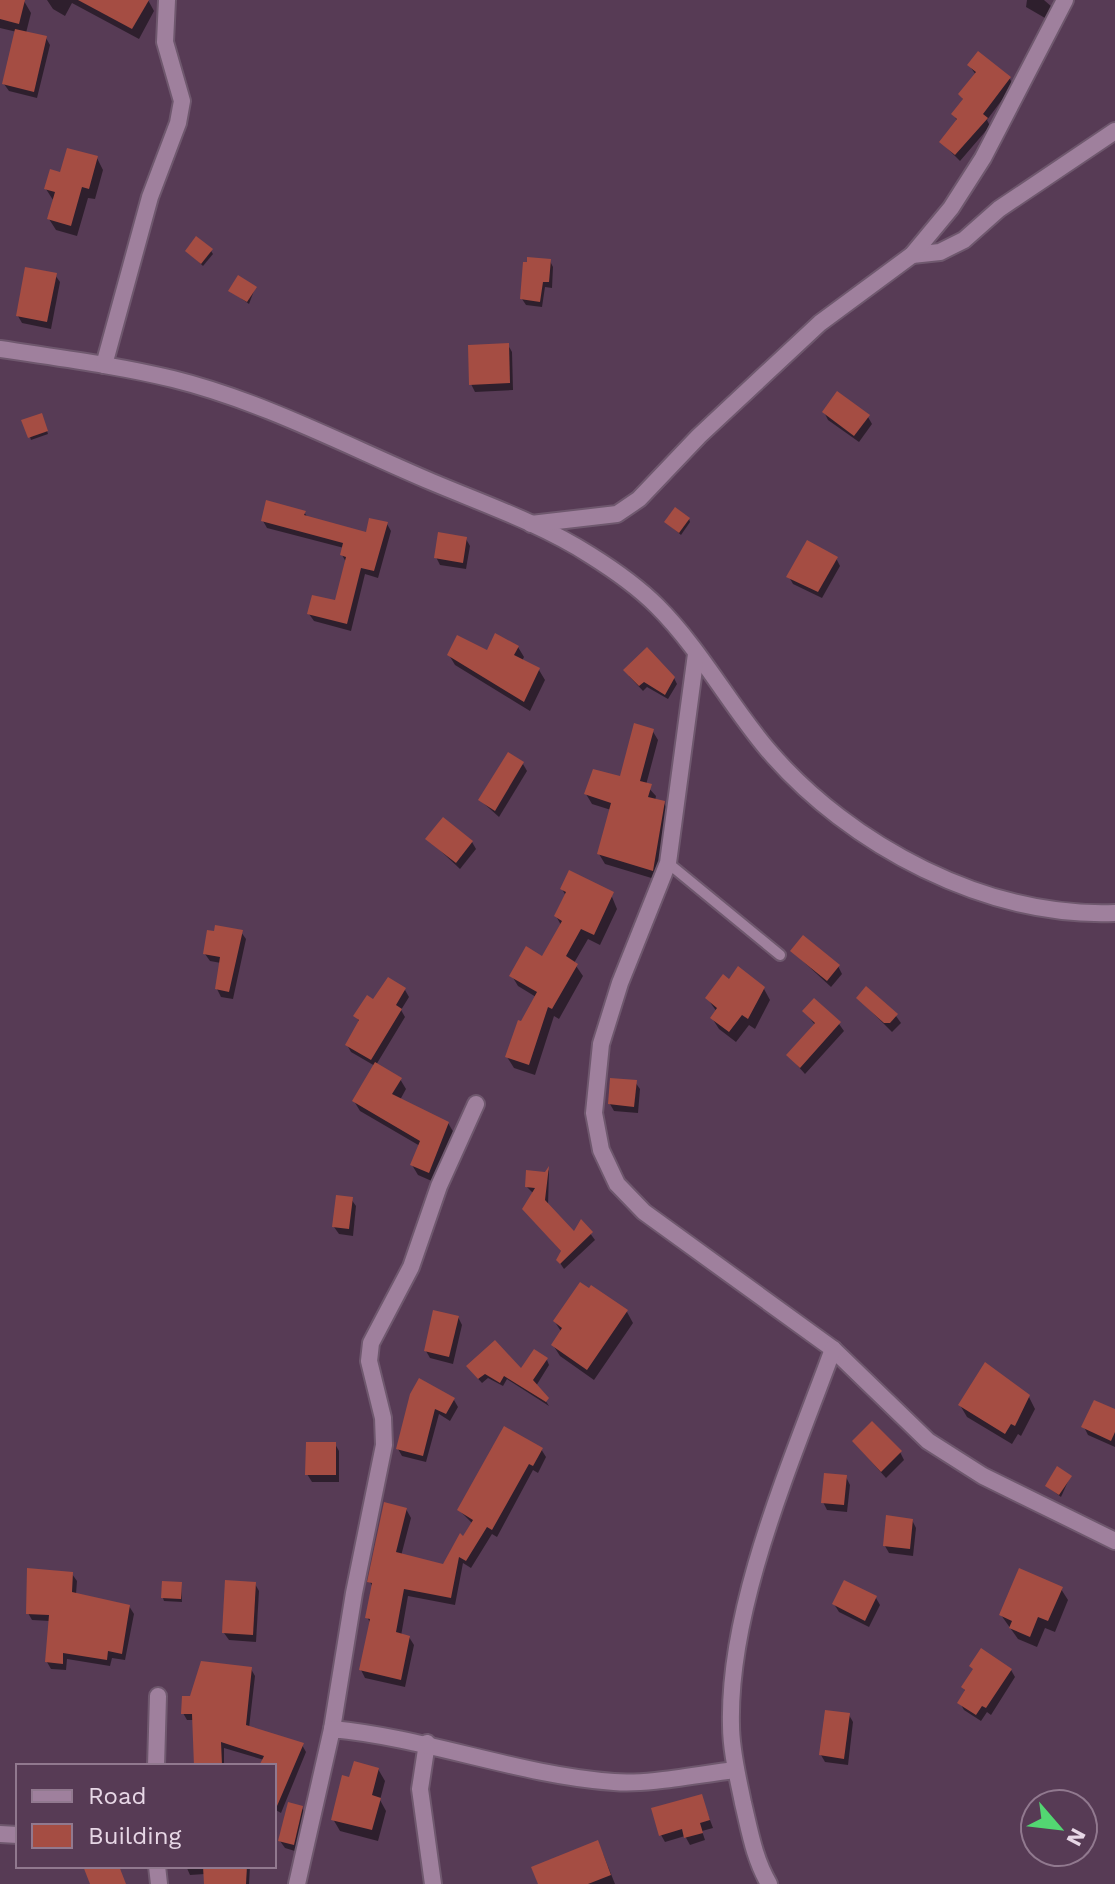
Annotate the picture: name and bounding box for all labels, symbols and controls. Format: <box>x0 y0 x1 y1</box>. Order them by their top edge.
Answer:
legend <box>16 1764 276 1868</box>
text: Road <box>88 1782 147 1810</box>
north arrow <box>1019 1788 1099 1868</box>
text: Building <box>88 1822 181 1850</box>
text: N <box>1061 1824 1091 1850</box>

